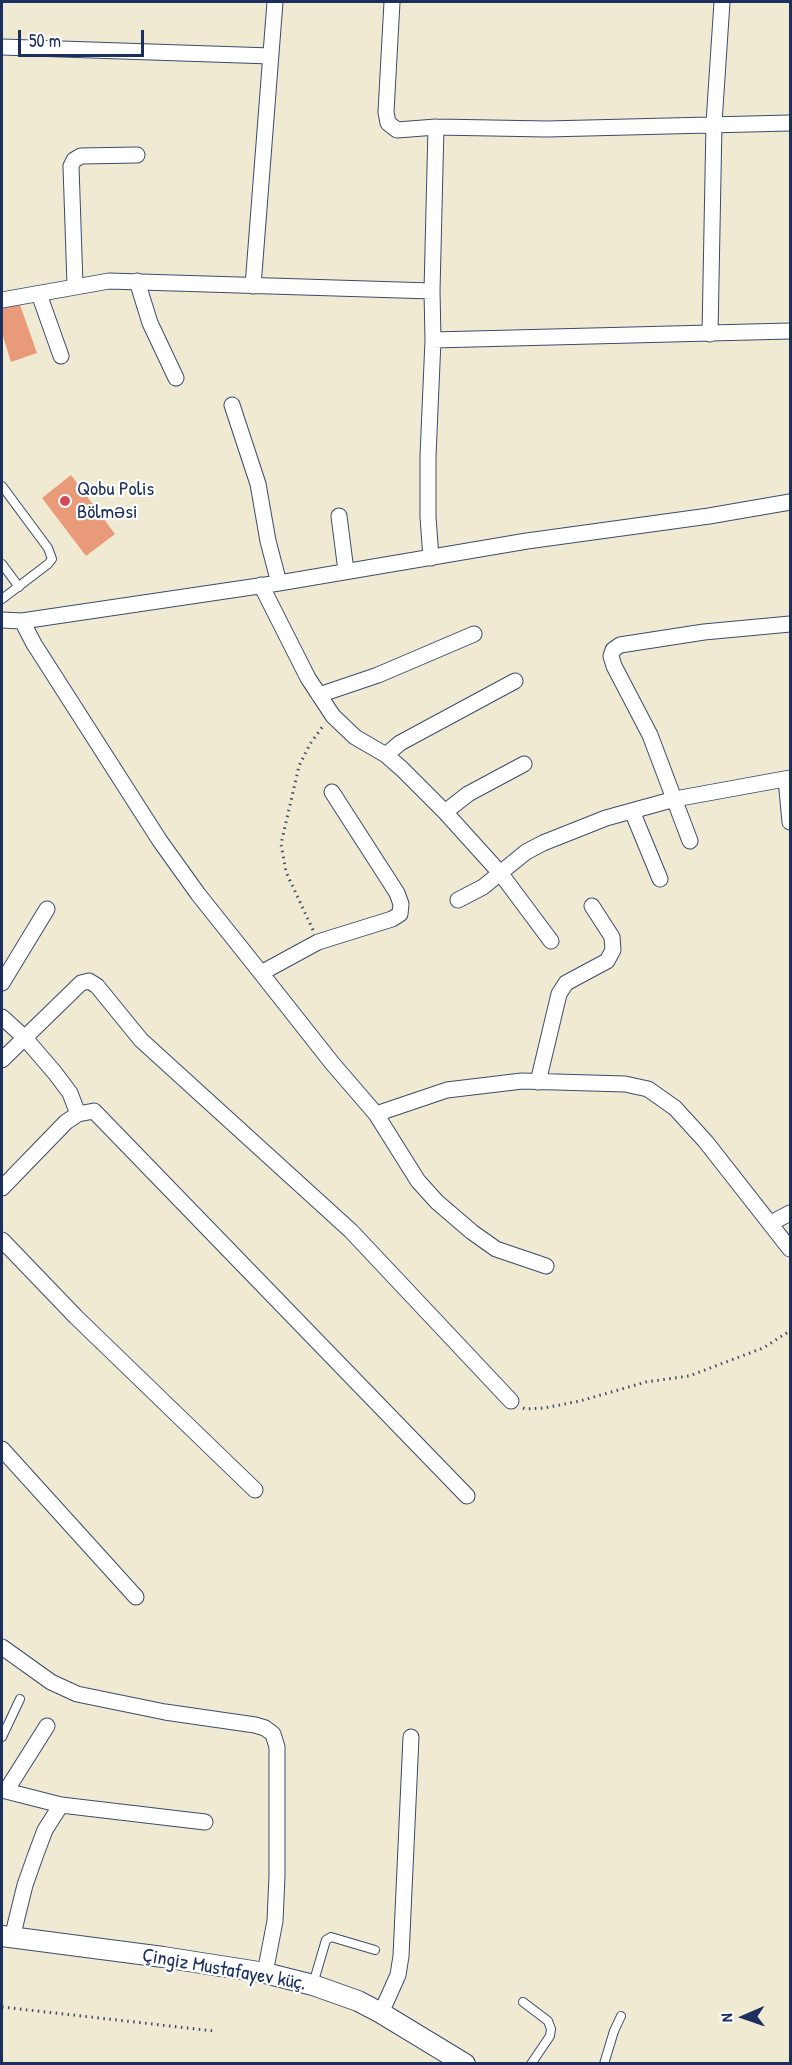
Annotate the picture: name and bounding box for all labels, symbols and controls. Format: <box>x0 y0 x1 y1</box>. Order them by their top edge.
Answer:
scale bar <box>21 18 147 56</box>
text: 50 m <box>29 28 61 53</box>
place label: Qobu Polis Bölməsi <box>77 478 154 525</box>
marker: Qobu Polis Bölməsi <box>58 494 72 508</box>
street label: Çingiz Mustafayev küç. <box>140 1944 308 1996</box>
north arrow <box>714 1987 774 2047</box>
text: N <box>715 2013 737 2022</box>

